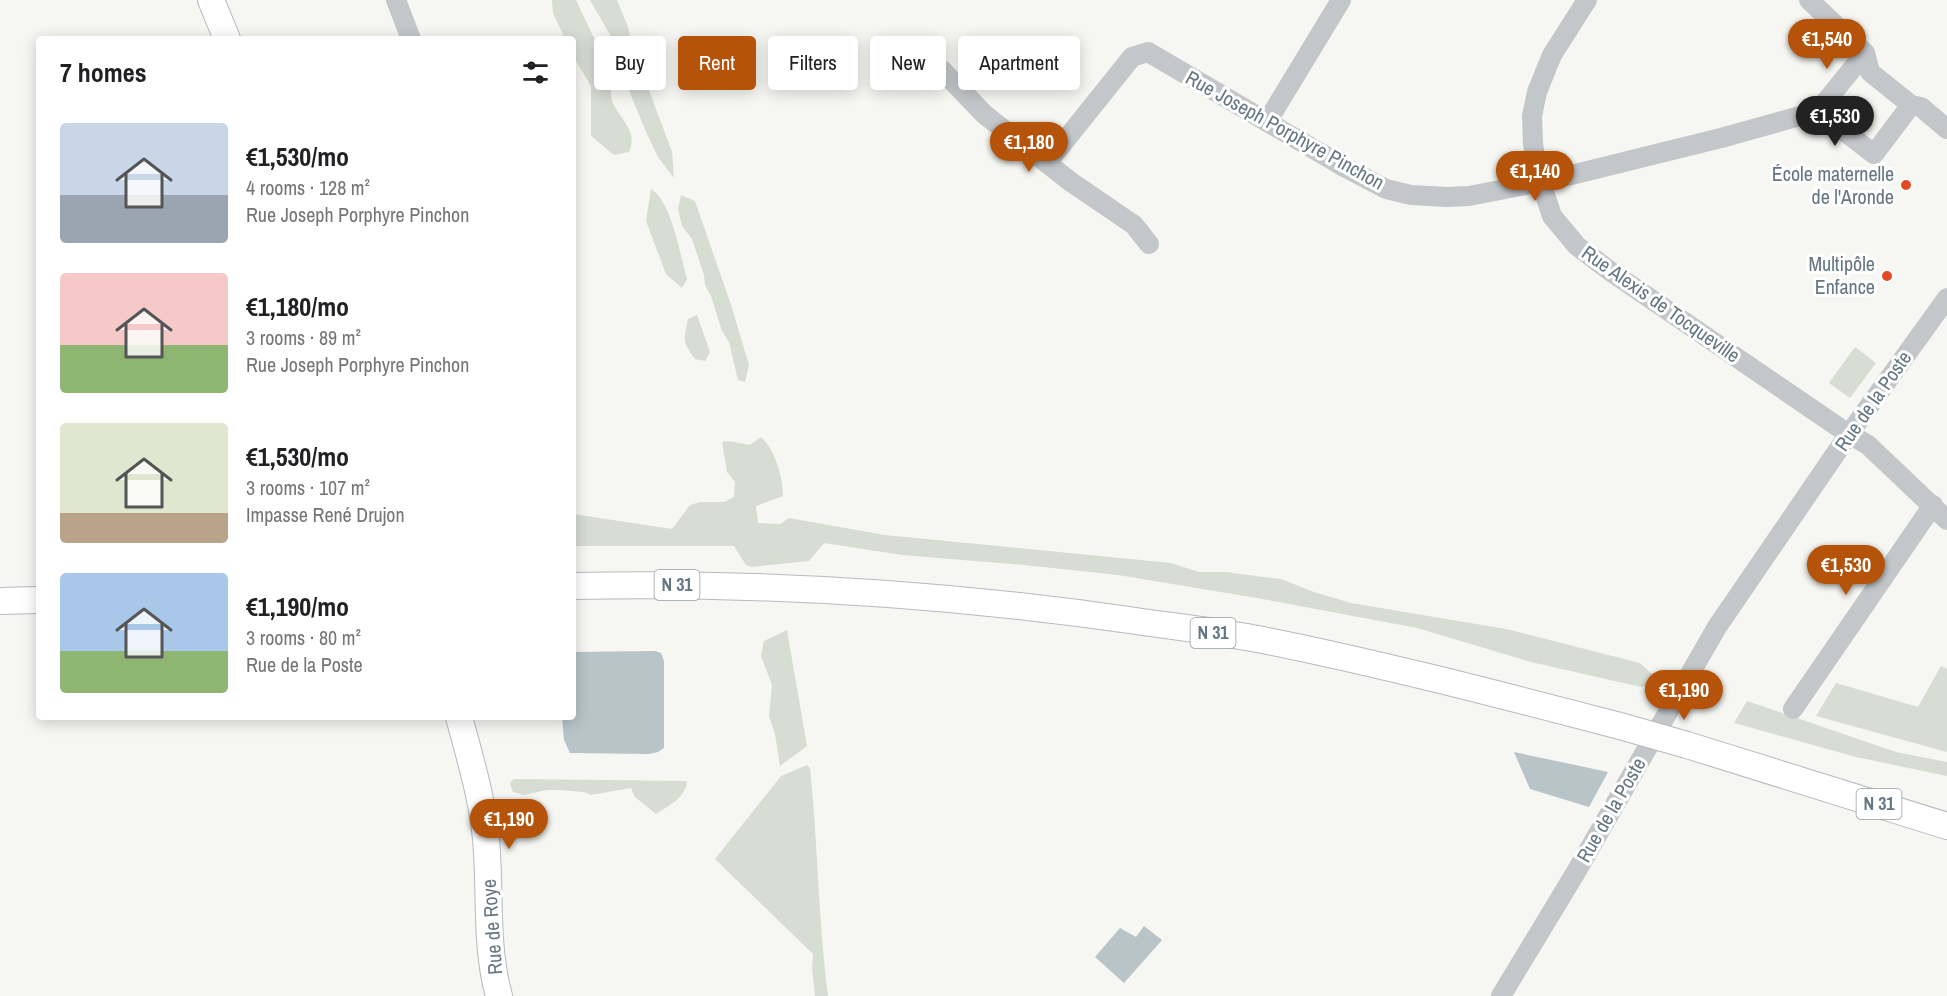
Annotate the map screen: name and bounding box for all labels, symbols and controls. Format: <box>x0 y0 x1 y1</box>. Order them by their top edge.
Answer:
pin: €1,540 <box>1778 19 1876 70</box>
text: €1,540 <box>1802 25 1852 52</box>
chip: Buy <box>594 36 666 90</box>
chip: Rent <box>678 36 756 90</box>
chip: Filters <box>768 36 858 90</box>
chip: New <box>870 36 946 90</box>
chip: Apartment <box>958 36 1080 90</box>
text: 7 homes <box>60 55 147 90</box>
icon: filters <box>519 56 552 89</box>
street label: Rue Joseph Porphyre Pinchon <box>1181 64 1389 196</box>
pin: €1,530 <box>1786 96 1884 147</box>
text: €1,530 <box>1810 102 1860 129</box>
pin: €1,180 <box>980 122 1078 173</box>
text: €1,180 <box>1004 128 1054 155</box>
text: €1,530/mo <box>246 139 349 174</box>
icon: home <box>108 147 180 219</box>
pin: €1,140 <box>1486 151 1584 202</box>
text: €1,140 <box>1510 157 1560 184</box>
place label: École maternelle de l'Aronde <box>1772 160 1894 210</box>
text: 4 rooms · 128 m² <box>246 174 370 201</box>
marker: École maternelle de l'Aronde <box>1899 178 1913 192</box>
text: Rue Joseph Porphyre Pinchon <box>246 201 469 228</box>
street label: Rue Alexis de Tocqueville <box>1577 239 1746 368</box>
place label: Multipôle Enfance <box>1808 250 1875 300</box>
marker: Multipôle Enfance <box>1880 269 1894 283</box>
text: €1,180/mo <box>246 289 349 324</box>
icon: home <box>108 297 180 369</box>
text: 3 rooms · 89 m² <box>246 324 361 351</box>
street label: Rue de la Poste <box>1828 345 1917 456</box>
text: Rue Joseph Porphyre Pinchon <box>246 351 469 378</box>
text: €1,530/mo <box>246 439 349 474</box>
icon: home <box>108 447 180 519</box>
text: 3 rooms · 107 m² <box>246 474 370 501</box>
text: Impasse René Drujon <box>246 501 405 528</box>
pin: €1,530 <box>1797 545 1895 596</box>
text: €1,530 <box>1821 551 1871 578</box>
road number: N 31 <box>654 570 700 600</box>
text: €1,190/mo <box>246 589 349 624</box>
icon: home <box>108 597 180 669</box>
road number: N 31 <box>1190 618 1236 648</box>
text: 3 rooms · 80 m² <box>246 624 361 651</box>
text: Rue de la Poste <box>246 651 363 678</box>
pin: €1,190 <box>1635 670 1733 721</box>
text: €1,190 <box>1659 676 1709 703</box>
street label: Rue de la Poste <box>1570 752 1651 867</box>
road number: N 31 <box>1856 789 1902 819</box>
pin: €1,190 <box>460 799 558 850</box>
text: €1,190 <box>484 805 534 832</box>
street label: Rue de Roye <box>475 878 508 976</box>

